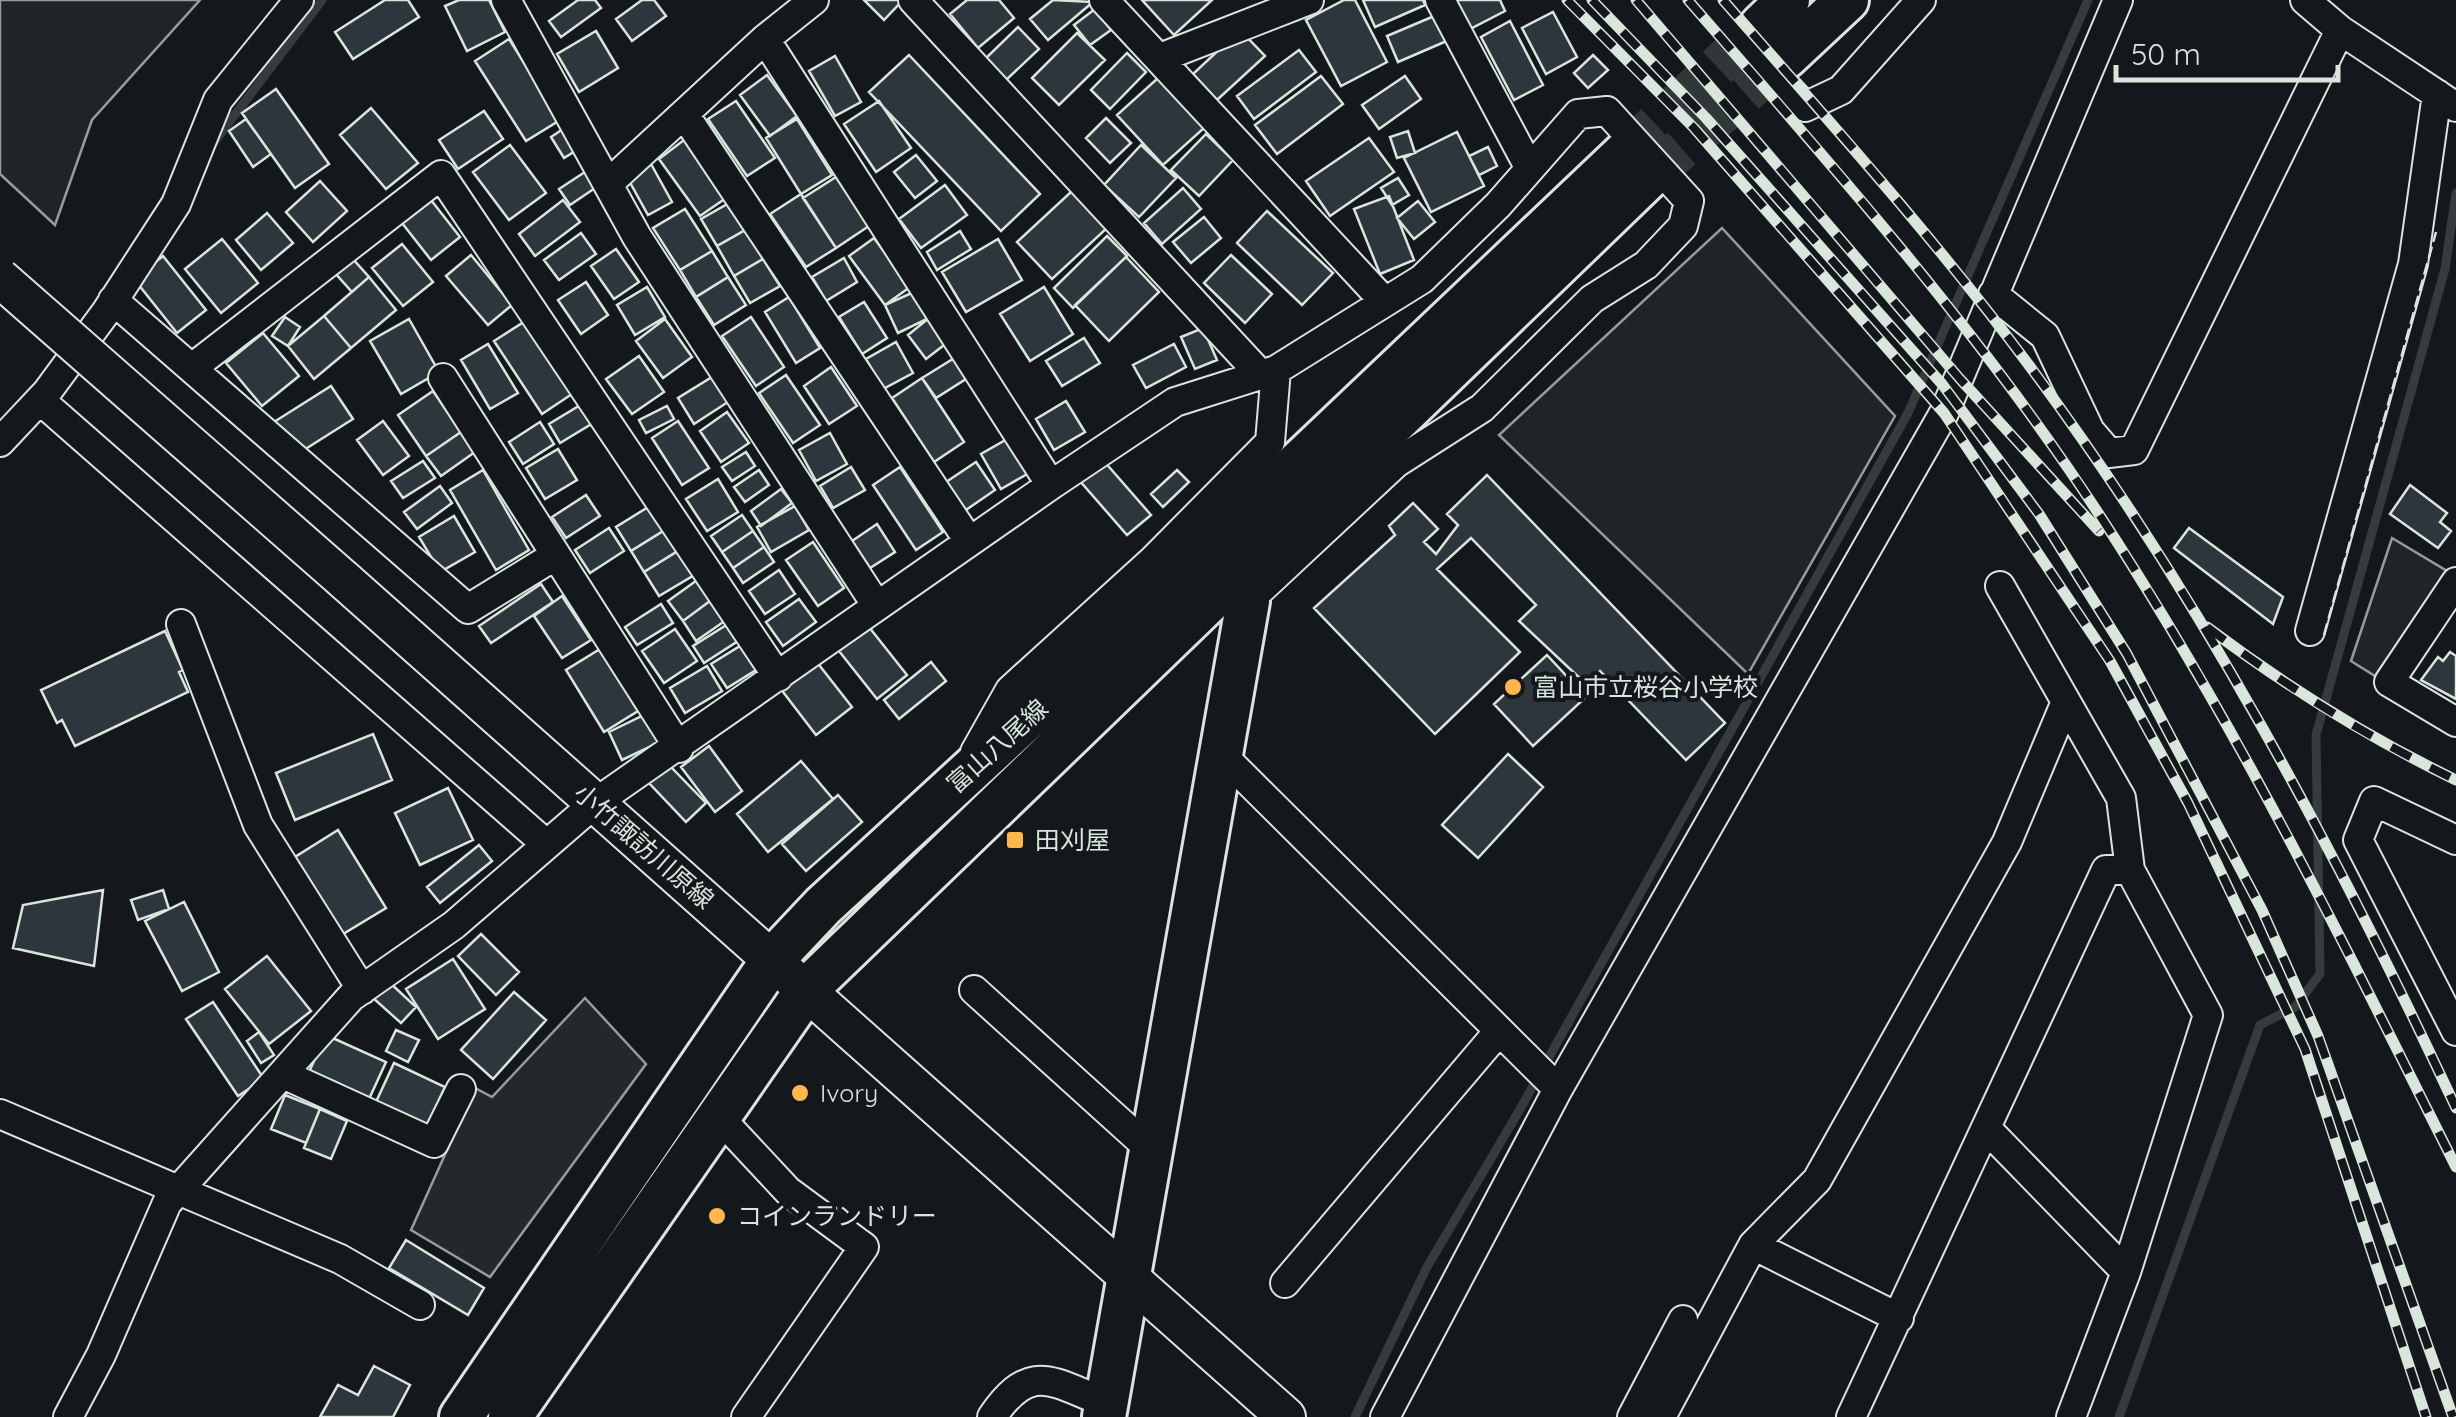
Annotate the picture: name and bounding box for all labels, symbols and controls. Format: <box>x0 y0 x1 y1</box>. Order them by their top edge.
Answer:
scale bar <box>2116 20 2338 82</box>
text: 50 m <box>2131 35 2201 73</box>
place label: 富山市立桜谷小学校 <box>1533 671 1758 702</box>
marker: 富山市立桜谷小学校 <box>1502 676 1524 698</box>
street label: 富山八尾線 <box>940 692 1053 799</box>
street label: 小竹諏訪川原線 <box>568 777 721 915</box>
place label: 田刈屋 <box>1035 824 1110 855</box>
marker: 田刈屋 <box>1004 829 1026 851</box>
place label: Ivory <box>820 1077 878 1108</box>
marker: Ivory <box>789 1082 811 1104</box>
place label: コインランドリー <box>737 1200 937 1231</box>
marker: コインランドリー <box>706 1205 728 1227</box>

